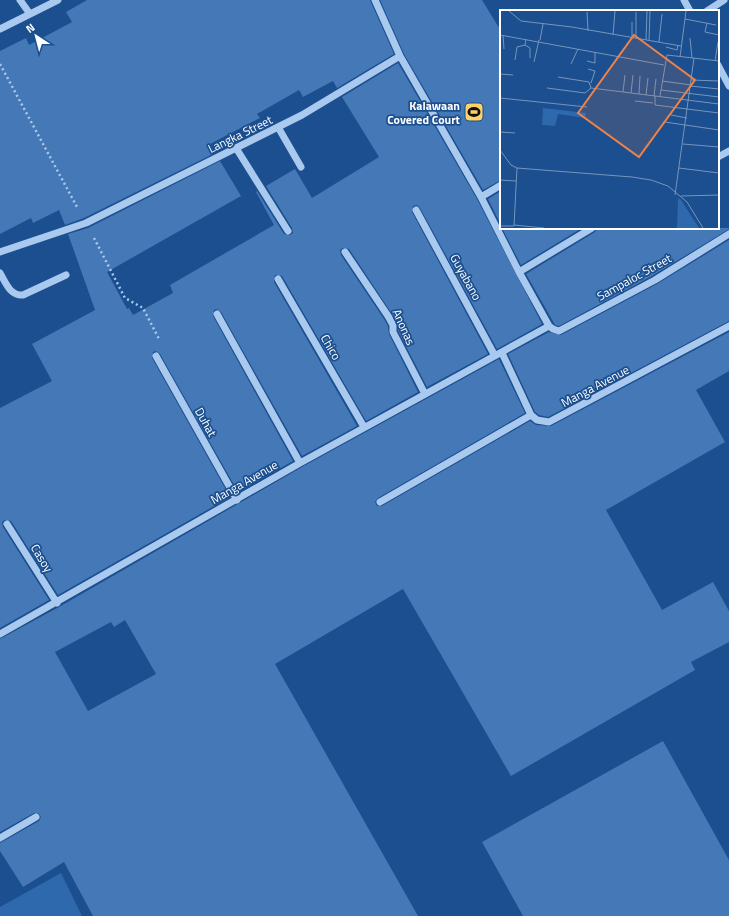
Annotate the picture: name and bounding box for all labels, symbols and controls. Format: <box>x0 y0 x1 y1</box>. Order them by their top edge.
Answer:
inset map <box>500 10 719 229</box>
north arrow <box>16 16 56 56</box>
text: N <box>22 19 38 37</box>
place label: Kalawaan Covered Court <box>387 96 461 129</box>
sports icon: Kalawaan Covered Court <box>463 101 485 123</box>
street label: Langka Street <box>205 110 276 158</box>
street label: Sampaloc Street <box>593 248 675 305</box>
street label: Guyabano <box>445 250 487 304</box>
street label: Anonas <box>388 306 421 349</box>
street label: Chico <box>316 331 346 363</box>
street label: Manga Avenue <box>557 360 633 412</box>
street label: Duhat <box>190 404 222 441</box>
street label: Manga Avenue <box>207 455 281 509</box>
street label: Casoy <box>26 540 58 576</box>

